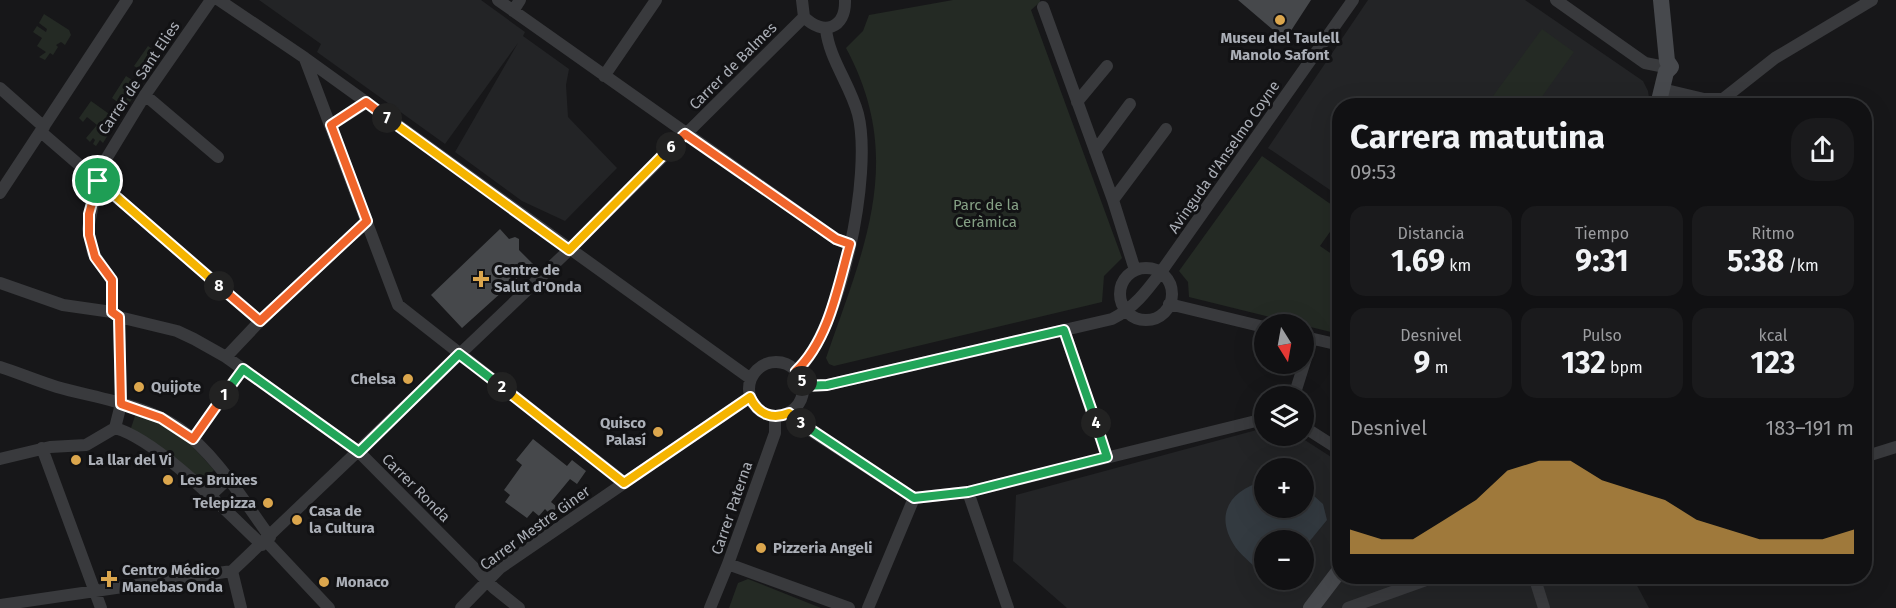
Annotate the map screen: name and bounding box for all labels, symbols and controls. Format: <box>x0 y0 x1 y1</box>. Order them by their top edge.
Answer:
marker: Museu del Taulell Manolo Safont <box>1273 13 1287 27</box>
street label: Carrer de Sant Elies <box>94 18 184 138</box>
street label: Carrer de Balmes <box>686 19 780 113</box>
place label: Museu del Taulell Manolo Safont <box>1220 29 1340 64</box>
street label: Avinguda d'Anselmo Coyne <box>1164 77 1284 237</box>
pin: 7 <box>372 103 402 133</box>
text: 7 <box>383 108 391 127</box>
text: Carrera matutina <box>1350 117 1605 157</box>
button: share <box>1791 118 1854 181</box>
pin: 6 <box>656 132 686 162</box>
text: 6 <box>666 137 676 156</box>
pin <box>72 155 123 206</box>
text: 09:53 <box>1350 160 1396 184</box>
icon: arrive <box>81 164 114 197</box>
park label: Parc de la Ceràmica <box>953 196 1019 231</box>
text: Distancia <box>1398 224 1464 243</box>
text: Tiempo <box>1575 224 1629 243</box>
text: Ritmo <box>1751 224 1795 243</box>
text: 1.69 <box>1391 243 1445 279</box>
text: 9:31 <box>1575 243 1629 279</box>
text: 5:38 <box>1727 243 1784 279</box>
text: km <box>1445 256 1471 275</box>
text: /km <box>1784 256 1819 275</box>
place label: Centre de Salut d'Onda <box>494 261 582 296</box>
marker: Centre de Salut d'Onda <box>472 270 490 288</box>
pin: 8 <box>204 271 234 301</box>
text: 8 <box>214 276 224 295</box>
north arrow <box>1254 314 1314 374</box>
map controls <box>1254 314 1314 590</box>
text: Desnivel <box>1400 326 1462 345</box>
text: Pulso <box>1582 326 1622 345</box>
text: kcal <box>1759 326 1787 345</box>
text: 9 <box>1414 345 1430 381</box>
text: 132 <box>1561 345 1606 381</box>
text: 123 <box>1751 345 1795 381</box>
text: m <box>1430 358 1448 377</box>
text: bpm <box>1606 358 1643 377</box>
pin: 5 <box>787 366 817 396</box>
place label: Chelsa <box>351 370 396 388</box>
text: 5 <box>798 371 806 390</box>
marker: Chelsa <box>401 372 415 386</box>
pin: 2 <box>487 372 517 402</box>
text: 2 <box>498 377 506 396</box>
place label: Quijote <box>151 378 201 396</box>
marker: Quijote <box>132 380 146 394</box>
pin: 1 <box>209 380 239 410</box>
text: 1 <box>220 385 228 404</box>
button: layers <box>1254 386 1314 446</box>
pin: 3 <box>786 408 816 438</box>
pin: 4 <box>1081 408 1111 438</box>
text: 3 <box>797 413 805 432</box>
text: 4 <box>1091 413 1101 432</box>
place label: Quisco Palasí <box>600 414 647 449</box>
text: Desnivel <box>1350 416 1427 440</box>
text: 183–191 m <box>1765 416 1854 440</box>
marker: Quisco Palasí <box>651 425 665 439</box>
street label: Carrer Ronda <box>378 450 454 526</box>
place label: La llar del Vi <box>88 451 172 469</box>
marker: La llar del Vi <box>69 453 83 467</box>
button: + <box>1254 458 1314 518</box>
street label: Carrer Paterna <box>708 459 756 557</box>
place label: Les Bruixes <box>180 471 258 489</box>
marker: Les Bruixes <box>161 473 175 487</box>
street label: Carrer Mestre Giner <box>476 482 594 574</box>
place label: Telepizza <box>193 494 256 512</box>
marker: Telepizza <box>261 496 275 510</box>
place label: Casa de la Cultura <box>309 502 375 537</box>
marker: Casa de la Cultura <box>290 513 304 527</box>
button: − <box>1254 530 1314 590</box>
place label: Pizzeria Angeli <box>773 539 873 557</box>
marker: Pizzeria Angeli <box>754 541 768 555</box>
place label: Centro Médico Manebas Onda <box>122 561 223 596</box>
marker: Centro Médico Manebas Onda <box>100 570 118 588</box>
place label: Monaco <box>336 573 389 591</box>
marker: Monaco <box>317 575 331 589</box>

